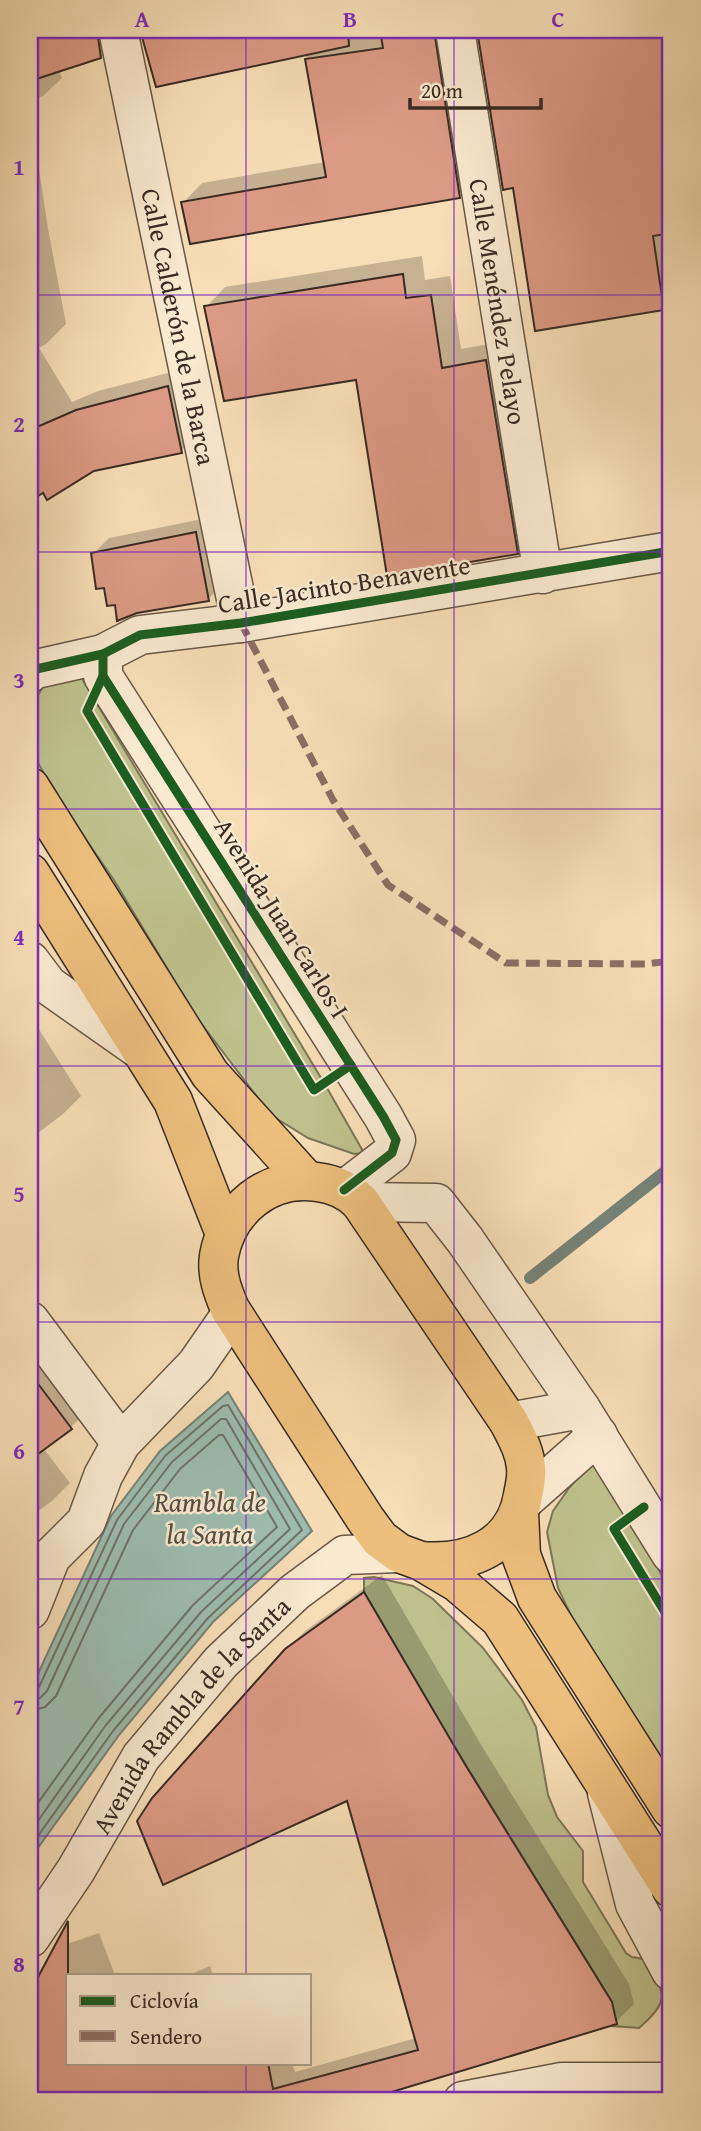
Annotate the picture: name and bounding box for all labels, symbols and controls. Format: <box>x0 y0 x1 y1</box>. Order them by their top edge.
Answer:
text: A <box>135 2 150 35</box>
text: B <box>343 2 357 35</box>
text: C <box>551 2 565 35</box>
scale bar <box>410 66 542 110</box>
text: 20 m <box>421 75 463 106</box>
text: 1 <box>13 150 25 183</box>
street label: Calle Menéndez Pelayo <box>460 176 538 427</box>
street label: Calle Calderón de la Barca <box>132 185 227 469</box>
text: 2 <box>13 407 25 440</box>
street label: Calle Jacinto Benavente <box>215 545 473 623</box>
text: 3 <box>13 663 25 696</box>
street label: Avenida Juan Carlos I <box>205 810 359 1026</box>
text: 4 <box>13 920 25 953</box>
text: 5 <box>13 1177 25 1210</box>
text: 6 <box>13 1434 25 1467</box>
water label: Rambla de la Santa <box>153 1481 266 1554</box>
street label: Avenida Rambla de la Santa <box>81 1586 299 1841</box>
text: 7 <box>13 1690 25 1723</box>
text: 8 <box>13 1947 25 1980</box>
legend <box>66 1974 312 2064</box>
text: Ciclovía <box>130 1985 199 2016</box>
text: Sendero <box>130 2021 202 2052</box>

